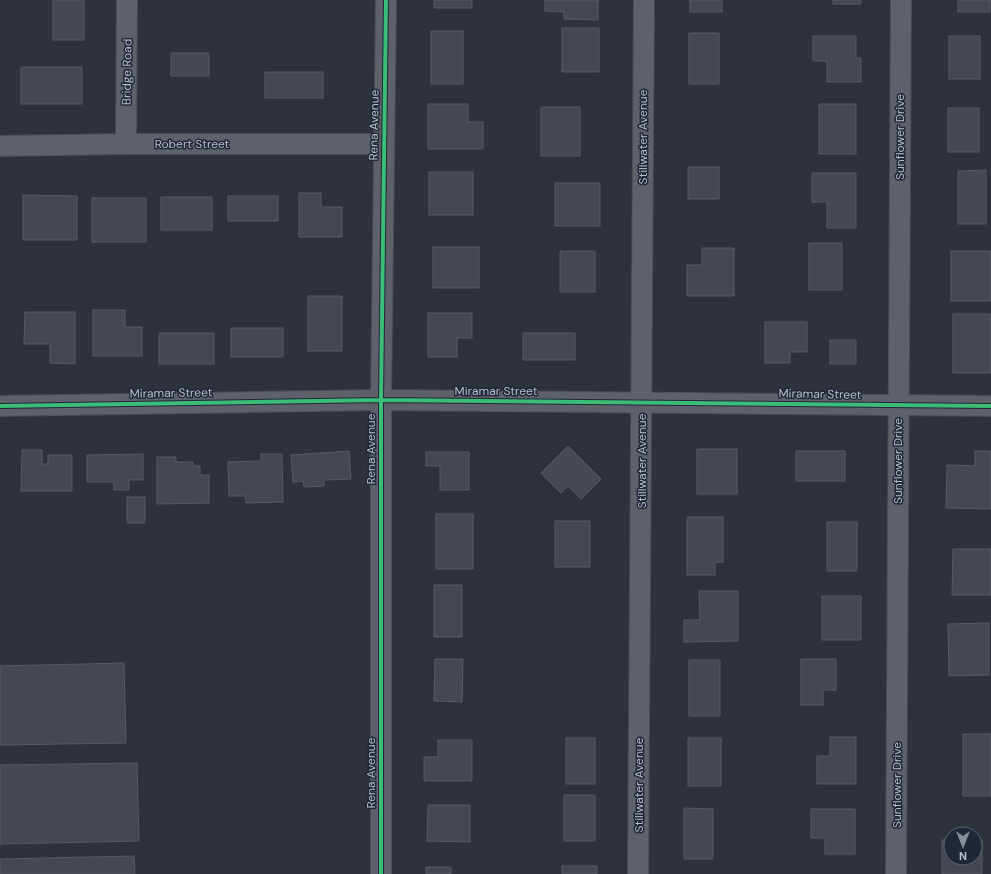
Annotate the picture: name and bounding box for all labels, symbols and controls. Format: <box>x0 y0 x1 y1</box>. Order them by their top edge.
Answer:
street label: Bridge Road <box>118 39 136 105</box>
street label: Rena Avenue <box>365 89 383 161</box>
street label: Stillwater Avenue <box>635 89 651 184</box>
street label: Sunflower Drive <box>892 94 908 180</box>
street label: Robert Street <box>155 136 230 152</box>
street label: Miramar Street <box>455 383 538 399</box>
street label: Miramar Street <box>129 384 213 402</box>
street label: Miramar Street <box>778 385 862 403</box>
street label: Rena Avenue <box>363 413 379 484</box>
street label: Stillwater Avenue <box>634 413 650 508</box>
street label: Sunflower Drive <box>890 418 906 504</box>
street label: Rena Avenue <box>363 737 379 808</box>
street label: Stillwater Avenue <box>631 737 647 832</box>
street label: Sunflower Drive <box>889 742 905 828</box>
north arrow <box>943 826 983 866</box>
text: N <box>959 849 967 863</box>

